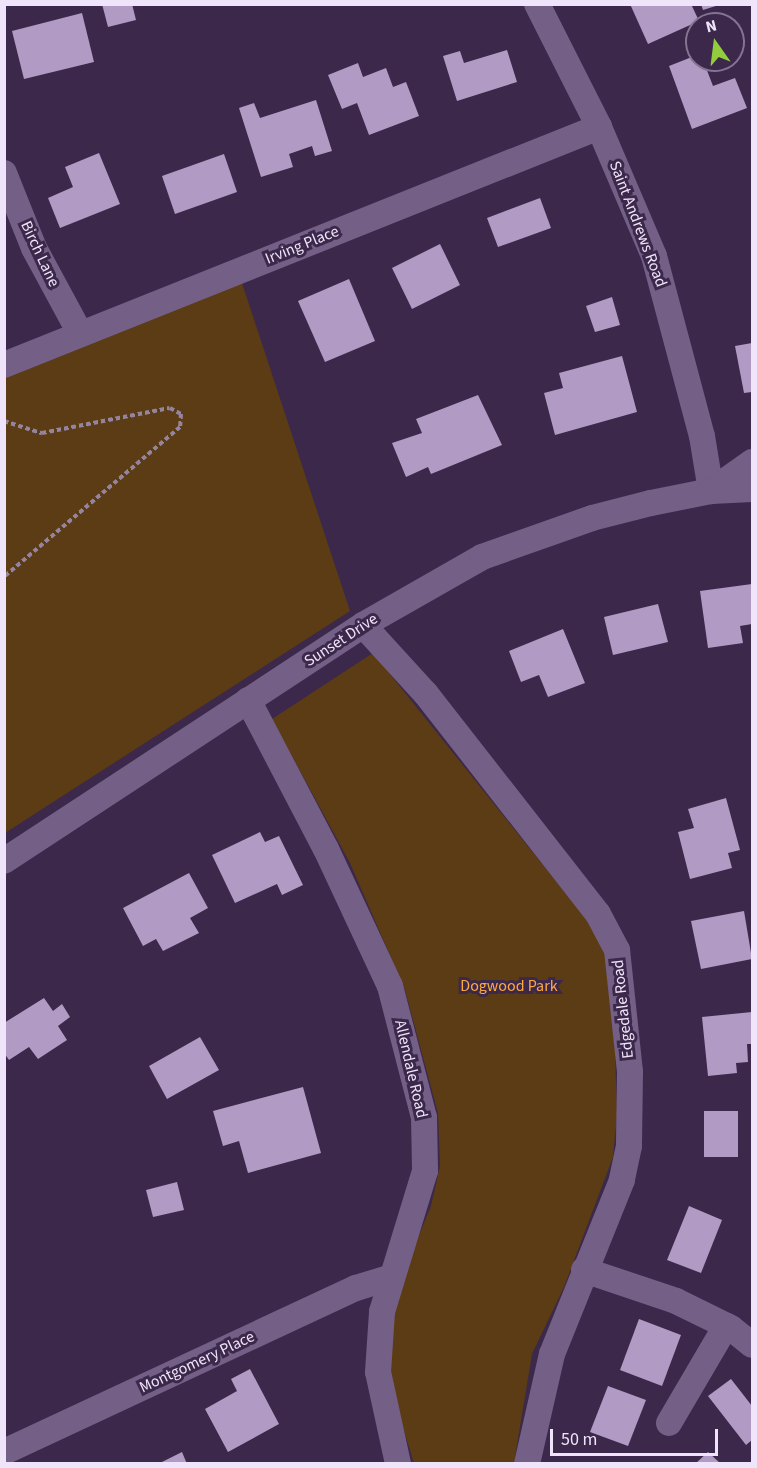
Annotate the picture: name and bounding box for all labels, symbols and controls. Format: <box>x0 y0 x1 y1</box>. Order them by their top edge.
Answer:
north arrow <box>685 12 745 72</box>
text: N <box>703 15 719 38</box>
street label: Saint Andrews Road <box>605 158 671 290</box>
street label: Birch Lane <box>16 218 64 290</box>
street label: Irving Place <box>262 222 342 268</box>
street label: Sunset Drive <box>301 609 381 671</box>
street label: Edgedale Road <box>608 959 638 1059</box>
park label: Dogwood Park <box>460 976 558 996</box>
street label: Allendale Road <box>390 1018 432 1120</box>
street label: Montgomery Place <box>136 1327 258 1397</box>
scale bar <box>553 1417 721 1455</box>
text: 50 m <box>561 1427 597 1452</box>

